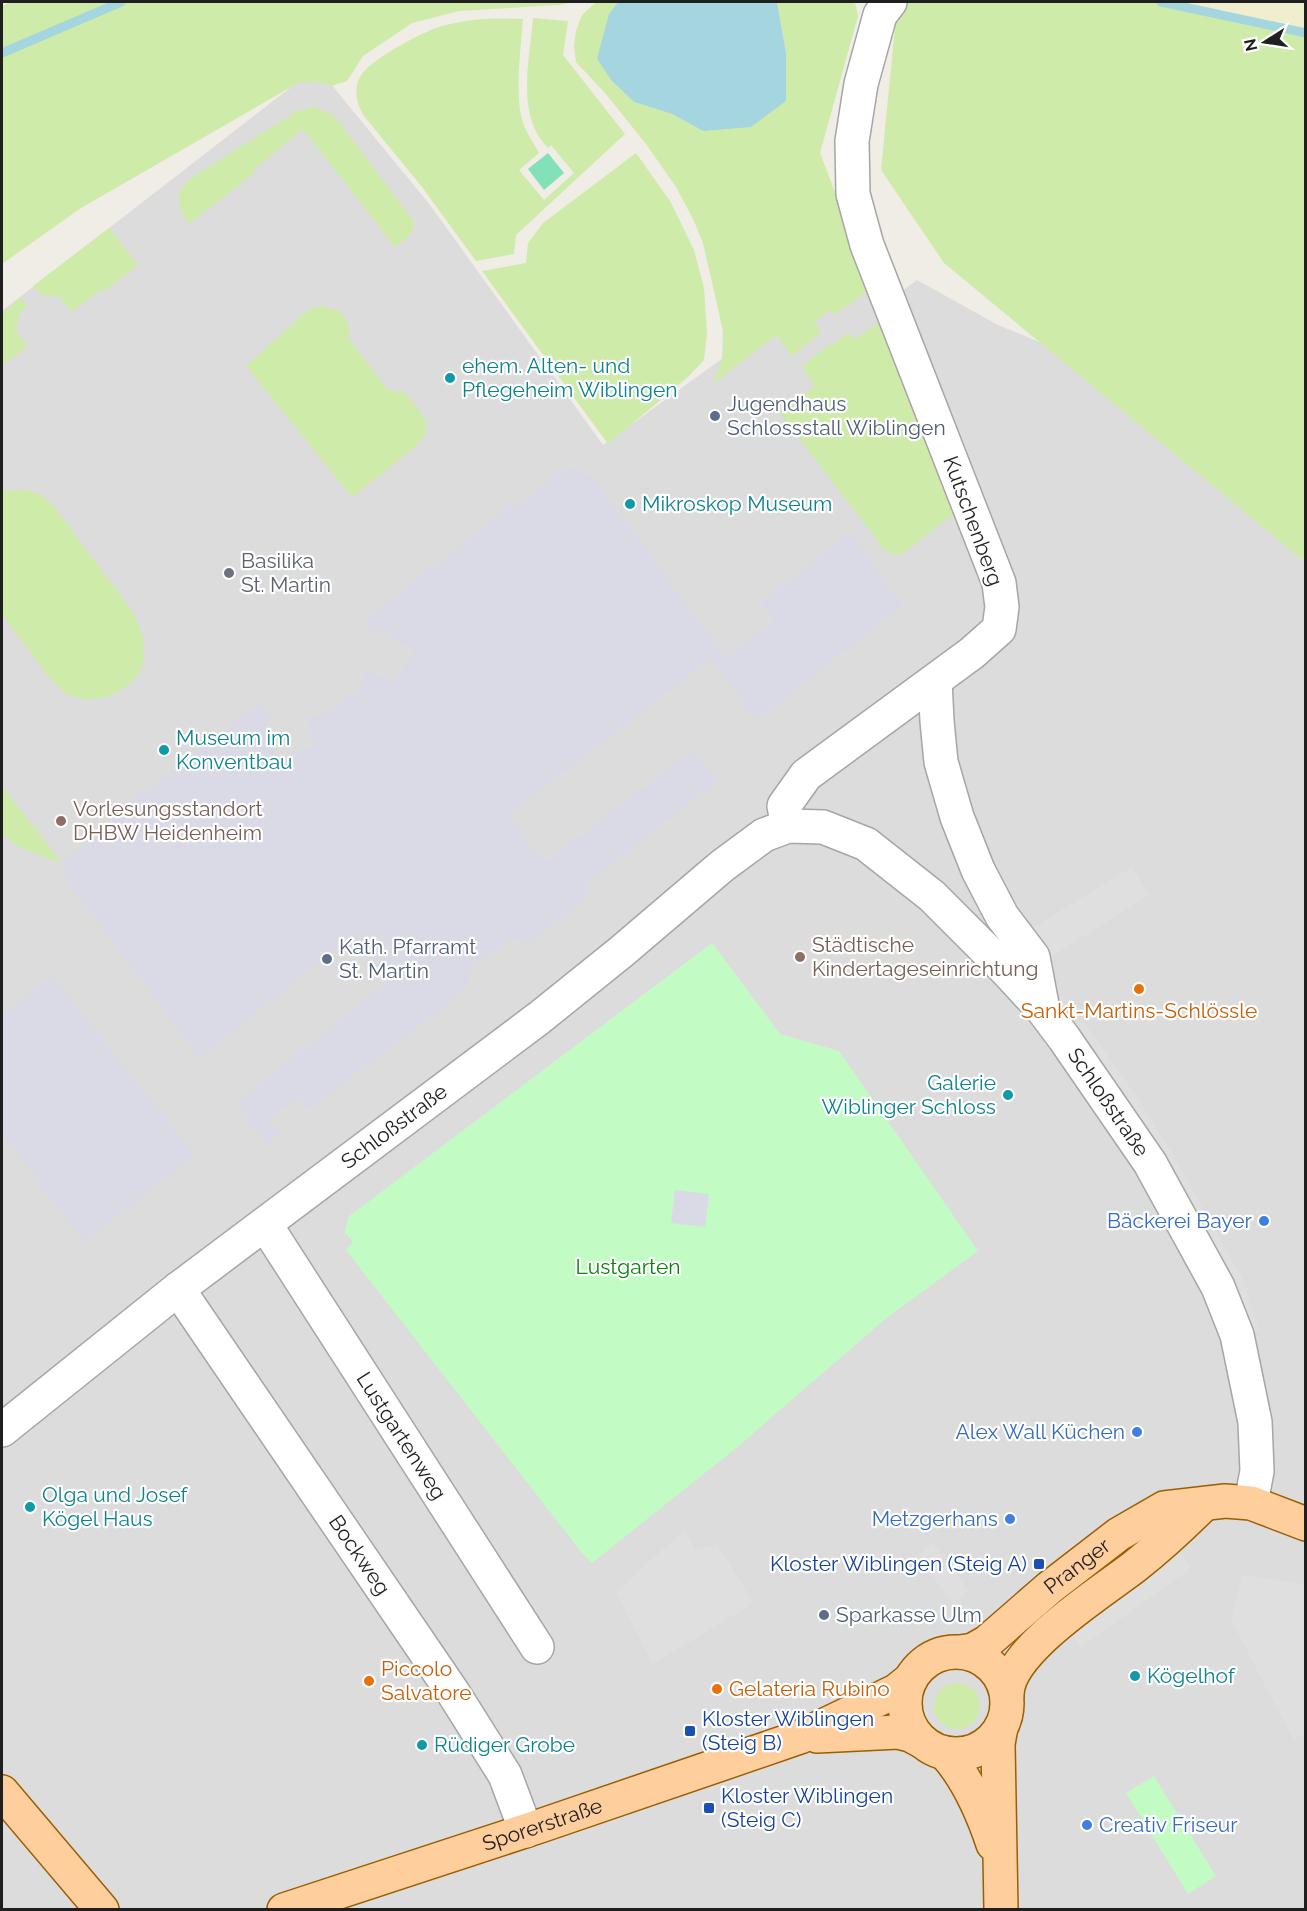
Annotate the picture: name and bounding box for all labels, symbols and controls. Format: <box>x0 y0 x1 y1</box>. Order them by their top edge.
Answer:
north arrow <box>1235 12 1295 72</box>
text: N <box>1240 37 1261 53</box>
place label: ehem. Alten- und Pflegeheim Wiblingen <box>462 353 678 402</box>
marker: ehem. Alten- und Pflegeheim Wiblingen <box>443 371 457 385</box>
place label: Jugendhaus Schlossstall Wiblingen <box>727 391 946 440</box>
marker: Jugendhaus Schlossstall Wiblingen <box>708 409 722 423</box>
street label: Kutschenberg <box>938 452 1009 589</box>
place label: Mikroskop Museum <box>642 491 832 516</box>
marker: Mikroskop Museum <box>623 497 637 511</box>
place label: Basilika St. Martin <box>241 548 331 597</box>
marker: Basilika St. Martin <box>222 566 236 580</box>
place label: Museum im Konventbau <box>176 725 293 774</box>
marker: Museum im Konventbau <box>157 743 171 757</box>
place label: Vorlesungsstandort DHBW Heidenheim <box>73 796 263 845</box>
marker: Vorlesungsstandort DHBW Heidenheim <box>54 814 68 828</box>
place label: Städtische Kindertageseinrichtung <box>812 932 1039 981</box>
place label: Kath. Pfarramt St. Martin <box>339 934 476 983</box>
marker: Städtische Kindertageseinrichtung <box>793 950 807 964</box>
marker: Kath. Pfarramt St. Martin <box>320 952 334 966</box>
marker: Sankt-Martins-Schlössle <box>1132 982 1146 996</box>
place label: Sankt-Martins-Schlössle <box>1021 998 1257 1023</box>
street label: Schloßstraße <box>1063 1043 1155 1161</box>
place label: Galerie Wiblinger Schloss <box>821 1070 996 1119</box>
street label: Schloßstraße <box>336 1078 452 1174</box>
marker: Galerie Wiblinger Schloss <box>1001 1088 1015 1102</box>
place label: Bäckerei Bayer <box>1107 1208 1253 1233</box>
marker: Bäckerei Bayer <box>1257 1214 1271 1228</box>
park label: Lustgarten <box>576 1254 680 1279</box>
street label: Lustgartenweg <box>352 1367 452 1504</box>
place label: Alex Wall Küchen <box>956 1419 1125 1444</box>
marker: Alex Wall Küchen <box>1130 1425 1144 1439</box>
place label: Olga und Josef Kögel Haus <box>42 1482 189 1531</box>
marker: Olga und Josef Kögel Haus <box>23 1500 37 1514</box>
place label: Metzgerhans <box>872 1506 998 1531</box>
street label: Bockweg <box>324 1510 396 1600</box>
marker: Metzgerhans <box>1003 1512 1017 1526</box>
street label: Pranger <box>1039 1532 1115 1599</box>
place label: Kloster Wiblingen (Steig A) <box>770 1551 1027 1576</box>
marker: Kloster Wiblingen (Steig A) <box>1032 1557 1046 1571</box>
place label: Sparkasse Ulm <box>836 1602 982 1627</box>
marker: Sparkasse Ulm <box>817 1608 831 1622</box>
place label: Piccolo Salvatore <box>381 1656 472 1705</box>
place label: Kögelhof <box>1147 1663 1236 1688</box>
marker: Kögelhof <box>1128 1669 1142 1683</box>
marker: Piccolo Salvatore <box>362 1674 376 1688</box>
place label: Gelateria Rubino <box>729 1676 890 1701</box>
marker: Gelateria Rubino <box>710 1682 724 1696</box>
place label: Kloster Wiblingen (Steig B) <box>702 1706 874 1755</box>
marker: Kloster Wiblingen (Steig B) <box>683 1724 697 1738</box>
place label: Rüdiger Grobe <box>434 1732 575 1757</box>
marker: Rüdiger Grobe <box>415 1738 429 1752</box>
place label: Kloster Wiblingen (Steig C) <box>721 1783 893 1832</box>
street label: Sporerstraße <box>479 1793 605 1856</box>
marker: Kloster Wiblingen (Steig C) <box>702 1801 716 1815</box>
place label: Creativ Friseur <box>1099 1812 1238 1837</box>
marker: Creativ Friseur <box>1080 1818 1094 1832</box>

